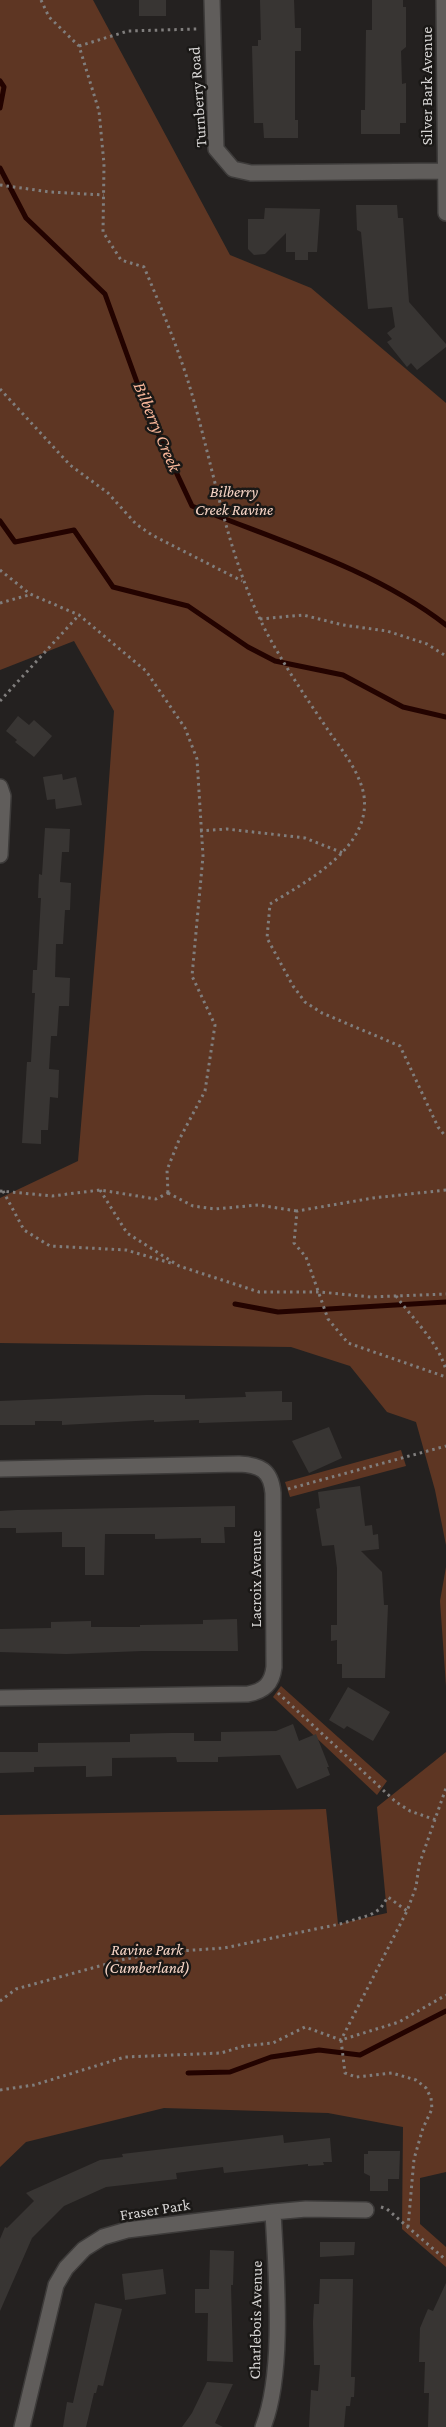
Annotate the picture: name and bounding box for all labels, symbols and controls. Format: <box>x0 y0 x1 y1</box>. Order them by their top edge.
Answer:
street label: Silver Bark Avenue <box>417 27 437 145</box>
street label: Turnberry Road <box>185 46 211 148</box>
water label: Bilberry Creek <box>128 379 186 475</box>
park label: Bilberry Creek Ravine <box>195 482 273 520</box>
street label: Lacroix Avenue <box>246 1530 266 1628</box>
park label: Ravine Park (Cumberland) <box>104 1940 190 1978</box>
street label: Fraser Park <box>118 2195 192 2225</box>
street label: Charlebois Avenue <box>245 2260 267 2380</box>

